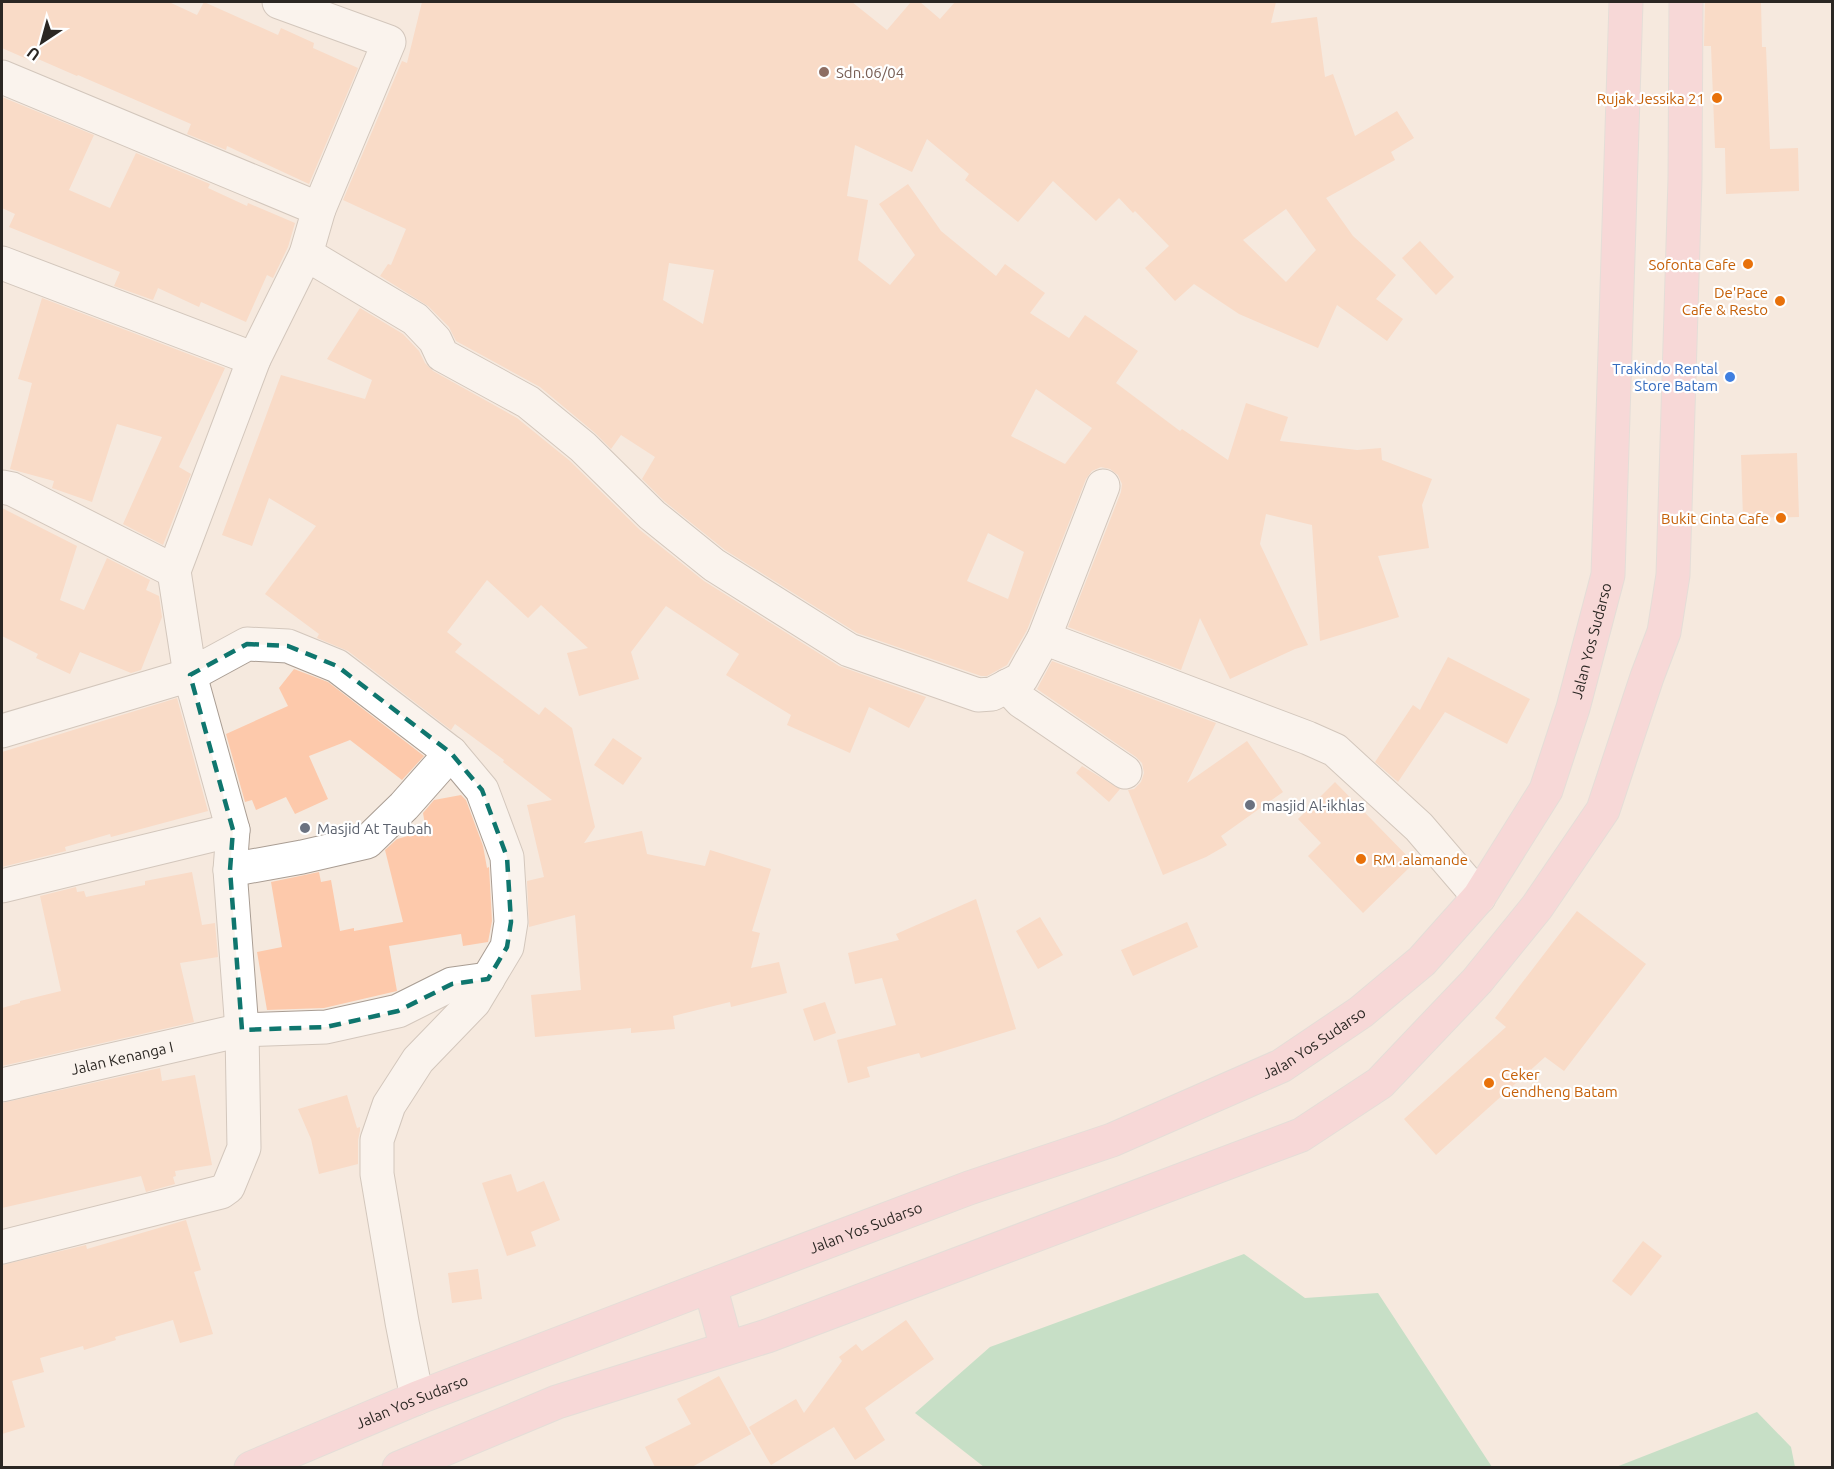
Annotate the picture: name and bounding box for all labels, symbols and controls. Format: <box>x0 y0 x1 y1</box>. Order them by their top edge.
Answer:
north arrow <box>12 12 72 72</box>
text: U <box>23 44 43 65</box>
place label: Sdn.06/04 <box>836 64 904 81</box>
marker: Sdn.06/04 <box>817 65 831 79</box>
place label: Rujak Jessika 21 <box>1597 90 1705 107</box>
marker: Rujak Jessika 21 <box>1710 91 1724 105</box>
place label: Sofonta Cafe <box>1648 256 1736 273</box>
marker: Sofonta Cafe <box>1741 257 1755 271</box>
place label: De'Pace Cafe & Resto <box>1682 284 1768 318</box>
marker: De'Pace Cafe & Resto <box>1773 294 1787 308</box>
place label: Trakindo Rental Store Batam <box>1612 360 1718 394</box>
marker: Trakindo Rental Store Batam <box>1723 370 1737 384</box>
place label: Bukit Cinta Cafe <box>1661 510 1769 527</box>
marker: Bukit Cinta Cafe <box>1774 511 1788 525</box>
street label: Jalan Yos Sudarso <box>1567 581 1614 701</box>
place label: masjid Al-ikhlas <box>1262 797 1365 814</box>
marker: masjid Al-ikhlas <box>1243 798 1257 812</box>
place label: Masjid At Taubah <box>317 820 432 837</box>
marker: Masjid At Taubah <box>298 821 312 835</box>
place label: RM .alamande <box>1373 851 1468 868</box>
marker: RM .alamande <box>1354 852 1368 866</box>
street label: Jalan Yos Sudarso <box>1259 1003 1368 1082</box>
street label: Jalan Kenanga I <box>69 1038 175 1077</box>
place label: Ceker Gendheng Batam <box>1501 1066 1618 1100</box>
marker: Ceker Gendheng Batam <box>1482 1076 1496 1090</box>
street label: Jalan Yos Sudarso <box>807 1198 924 1256</box>
street label: Jalan Yos Sudarso <box>353 1371 470 1431</box>

